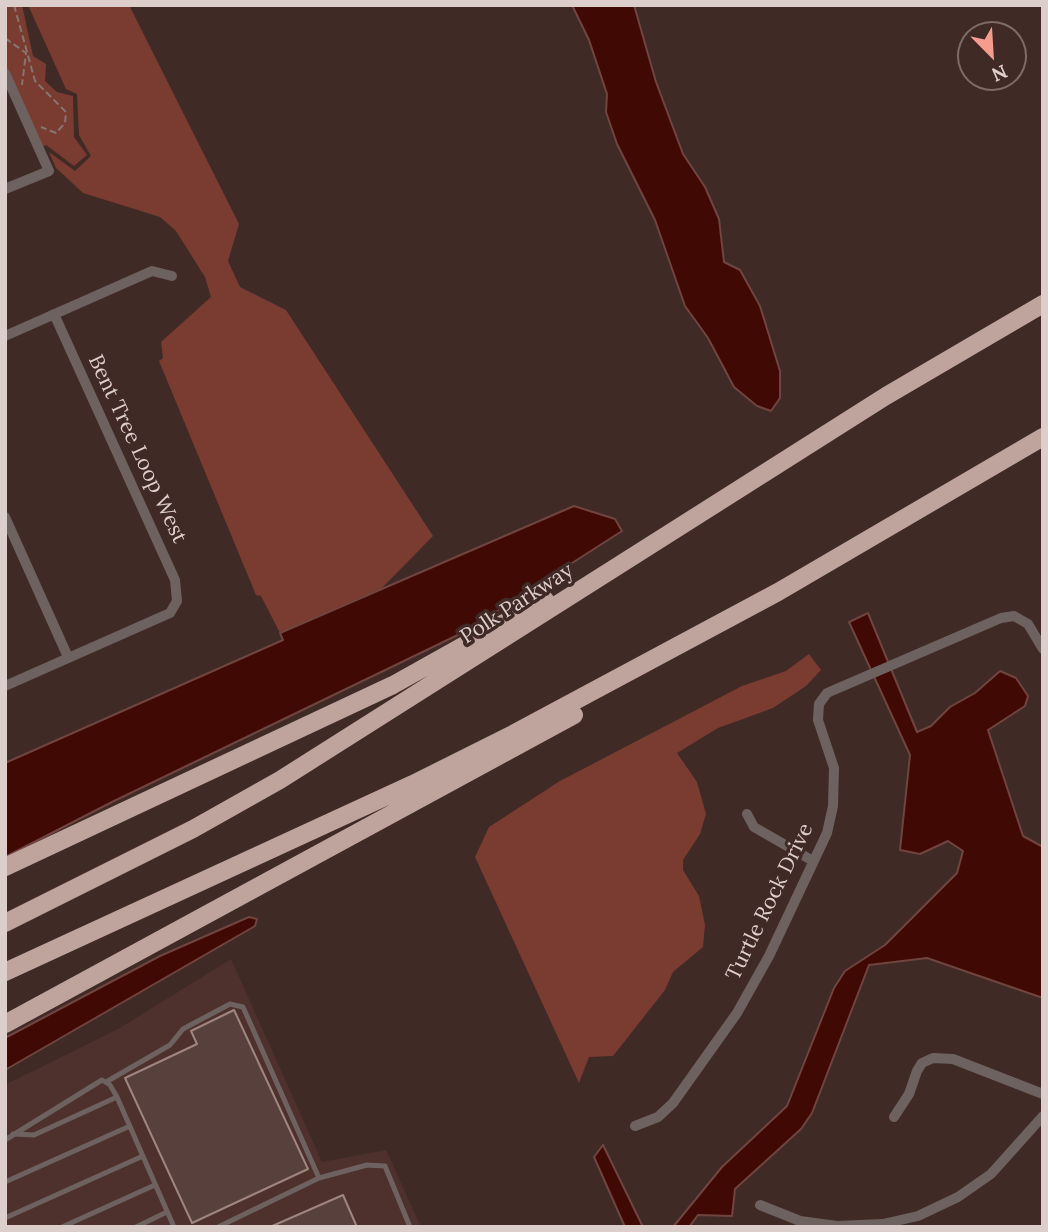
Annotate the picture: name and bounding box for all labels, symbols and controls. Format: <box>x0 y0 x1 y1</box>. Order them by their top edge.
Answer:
north arrow <box>957 21 1027 91</box>
text: N <box>988 59 1011 87</box>
street label: Bent Tree Loop West <box>82 351 192 547</box>
street label: Polk Parkway <box>456 558 578 650</box>
street label: Turtle Rock Drive <box>721 819 819 985</box>

